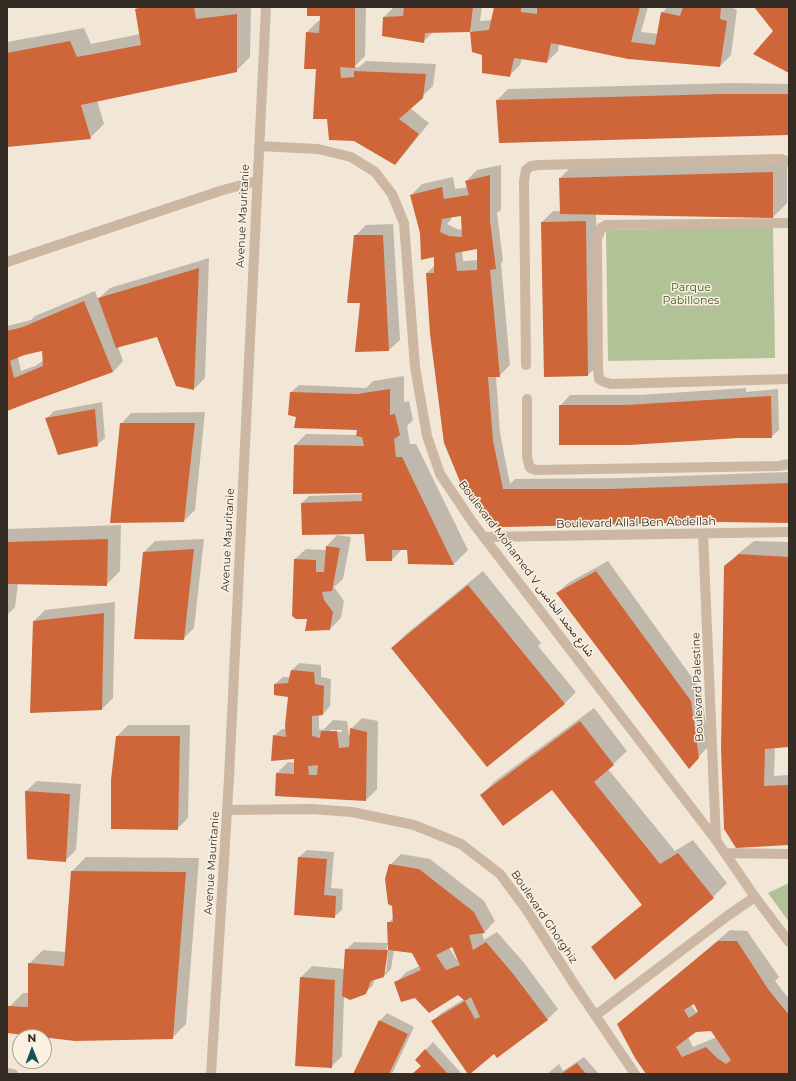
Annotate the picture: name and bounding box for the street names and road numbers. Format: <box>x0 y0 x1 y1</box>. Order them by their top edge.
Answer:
street label: Avenue Mauritanie <box>234 164 252 268</box>
street label: Boulevard Mohamed V شارع محمد الخامس <box>455 478 597 660</box>
street label: Avenue Mauritanie <box>219 488 237 592</box>
street label: Boulevard Allal Ben Abdellah <box>556 515 716 531</box>
street label: Boulevard Palestine <box>689 632 707 742</box>
street label: Avenue Mauritanie <box>202 811 222 915</box>
street label: Boulevard Ghorghiz <box>508 868 580 966</box>

